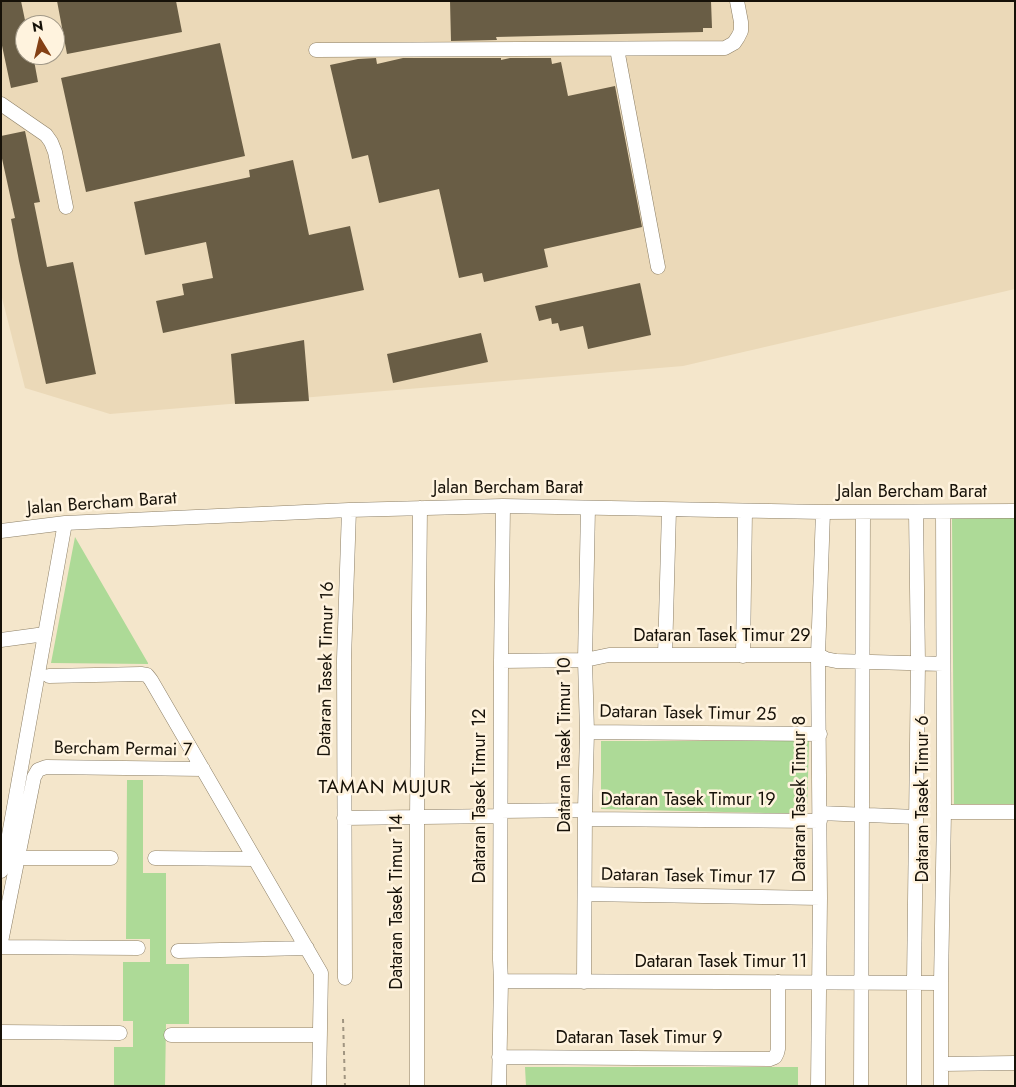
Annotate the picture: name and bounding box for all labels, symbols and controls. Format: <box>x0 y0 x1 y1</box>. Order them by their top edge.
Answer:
north arrow <box>15 15 65 65</box>
text: N <box>31 15 45 37</box>
street label: Jalan Bercham Barat <box>433 478 583 500</box>
street label: Jalan Bercham Barat <box>837 482 987 504</box>
street label: Jalan Bercham Barat <box>27 488 177 520</box>
street label: Dataran Tasek Timur 16 <box>315 581 339 757</box>
street label: Dataran Tasek Timur 29 <box>633 626 811 648</box>
street label: Dataran Tasek Timur 10 <box>555 657 577 833</box>
street label: Dataran Tasek Timur 25 <box>599 702 777 726</box>
street label: Dataran Tasek Timur 12 <box>470 708 492 884</box>
street label: Dataran Tasek Timur 6 <box>913 715 935 883</box>
street label: Dataran Tasek Timur 8 <box>790 716 812 882</box>
street label: Bercham Permai 7 <box>54 738 192 762</box>
district label: TAMAN MUJUR <box>317 777 453 799</box>
street label: Dataran Tasek Timur 19 <box>600 790 776 812</box>
street label: Dataran Tasek Timur 14 <box>387 814 409 990</box>
street label: Dataran Tasek Timur 17 <box>601 865 775 889</box>
street label: Dataran Tasek Timur 11 <box>635 952 807 974</box>
street label: Dataran Tasek Timur 9 <box>555 1028 723 1050</box>

